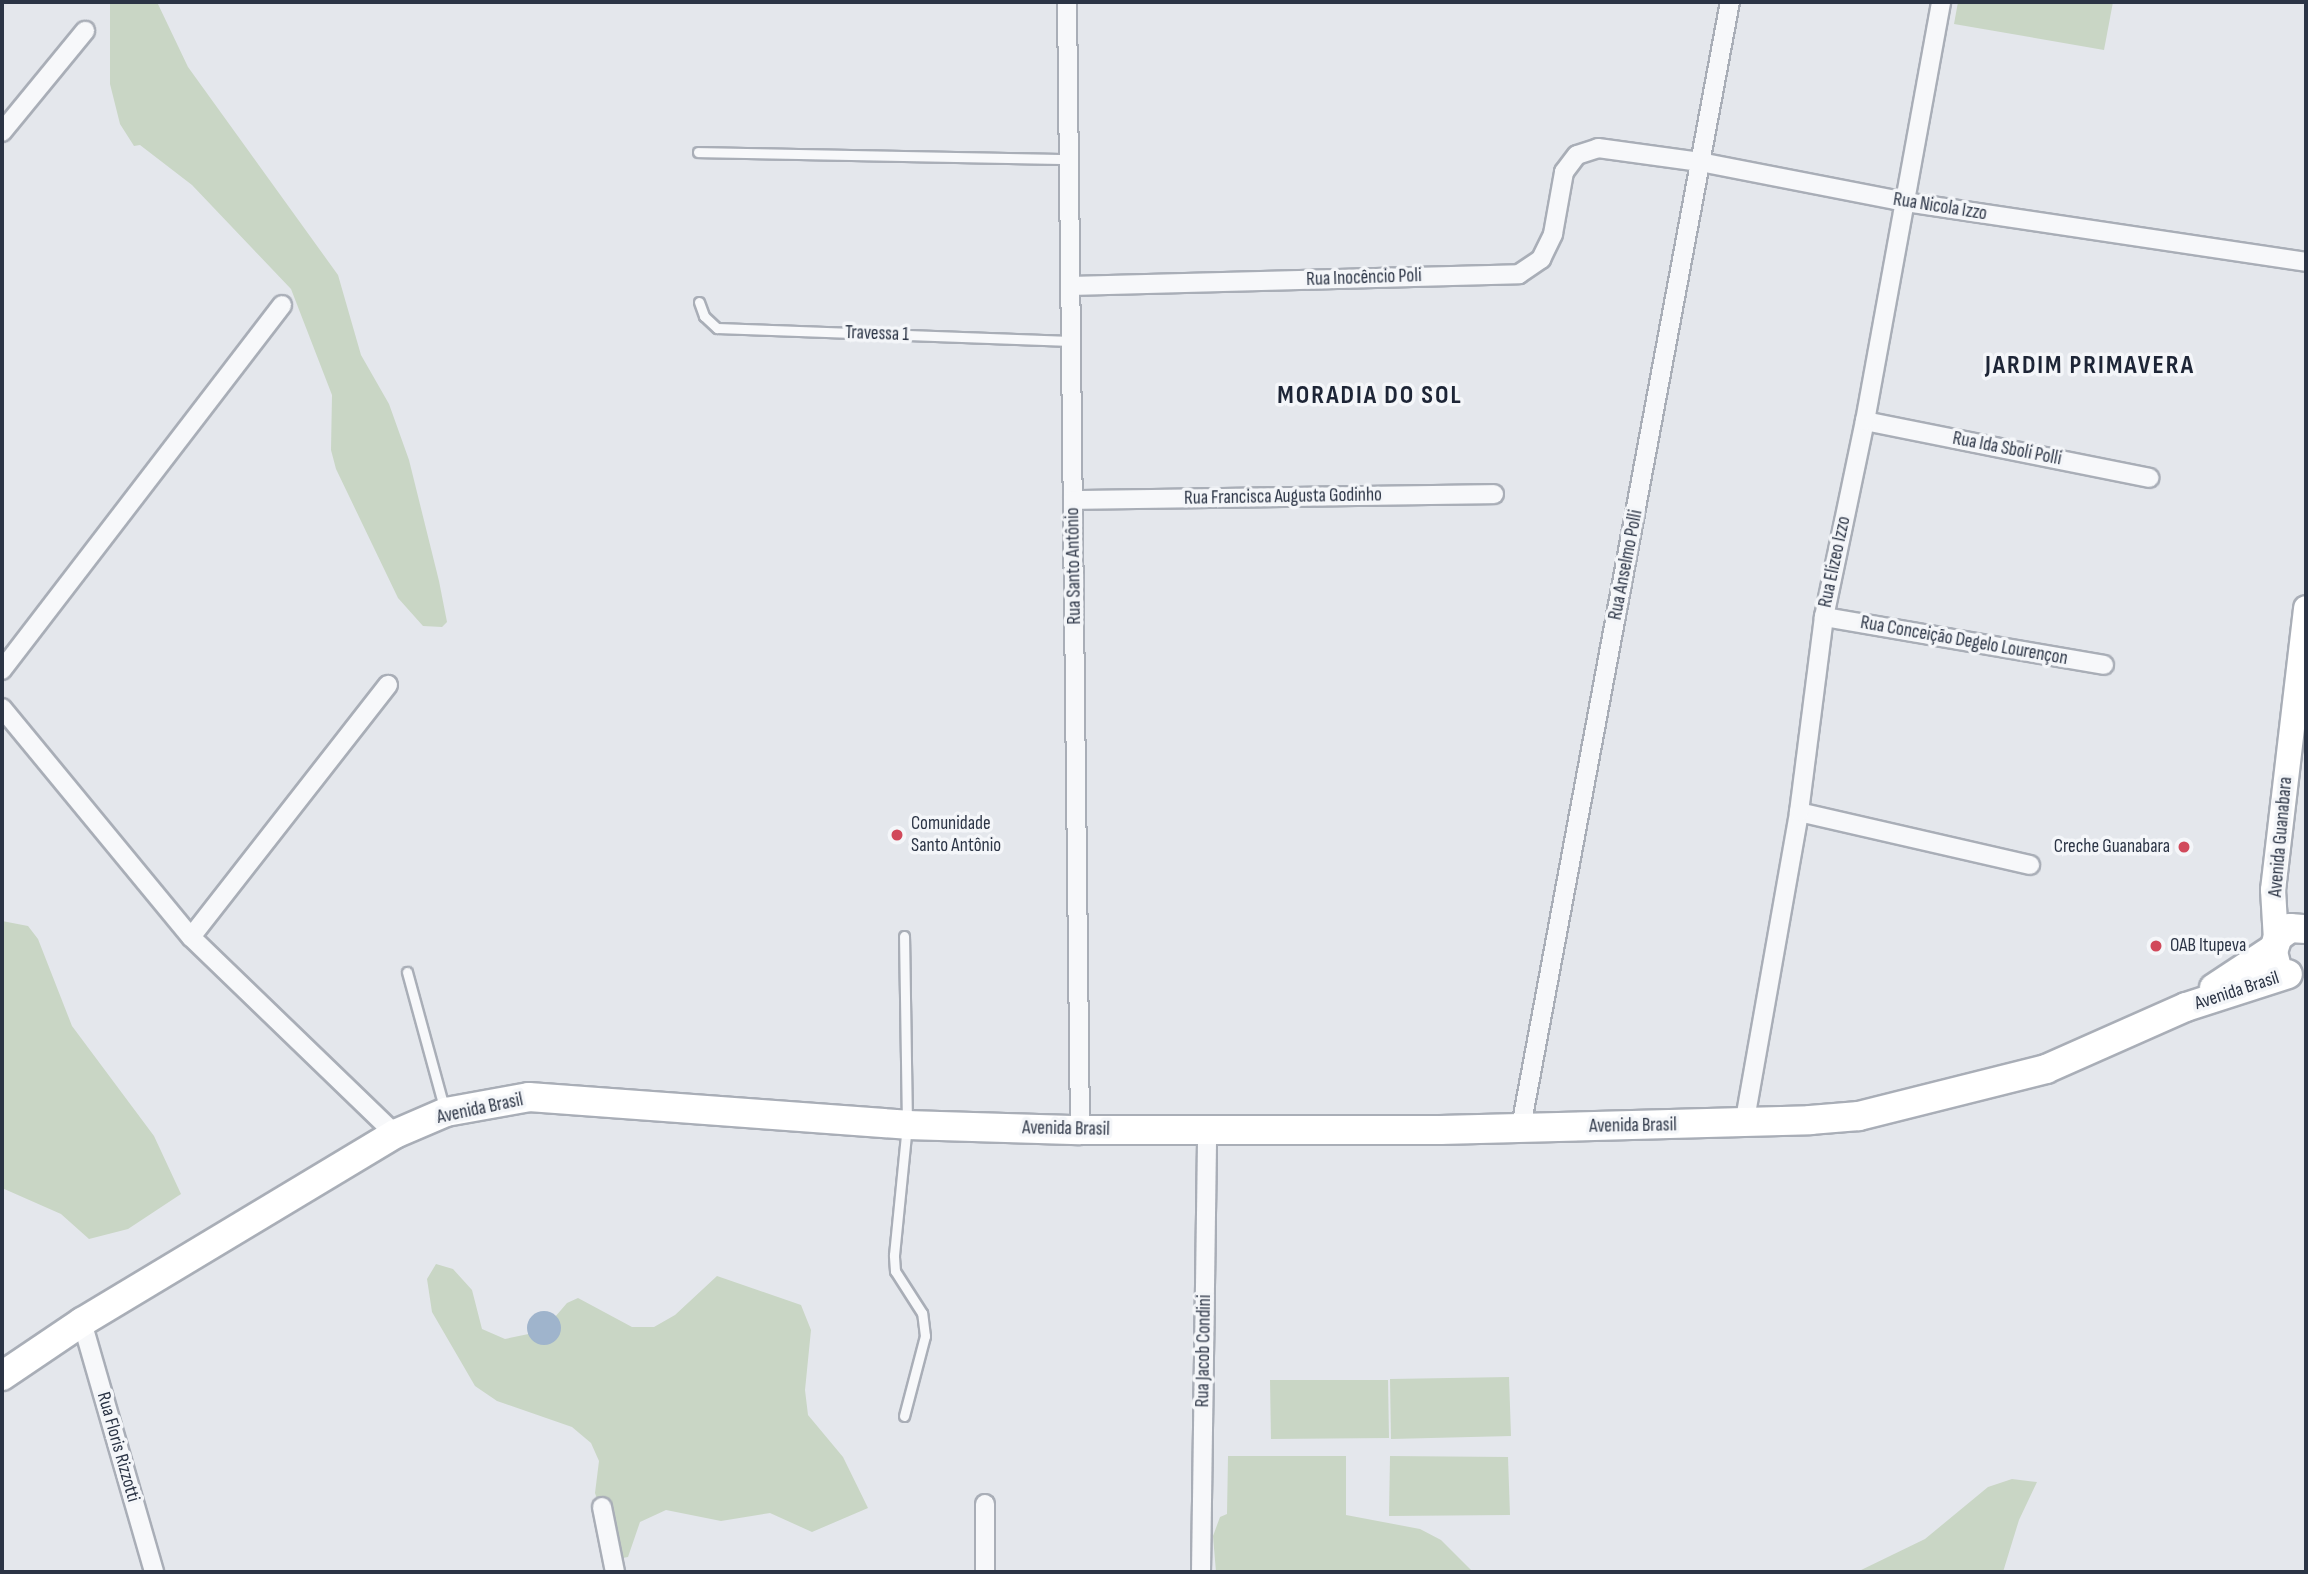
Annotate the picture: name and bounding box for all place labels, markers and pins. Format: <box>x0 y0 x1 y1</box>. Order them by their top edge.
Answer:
place label: Comunidade Santo Antônio <box>911 813 1001 857</box>
marker: Comunidade Santo Antônio <box>889 827 905 843</box>
place label: Creche Guanabara <box>2054 836 2170 858</box>
marker: Creche Guanabara <box>2176 839 2192 855</box>
place label: OAB Itupeva <box>2170 935 2246 957</box>
marker: OAB Itupeva <box>2148 938 2164 954</box>

